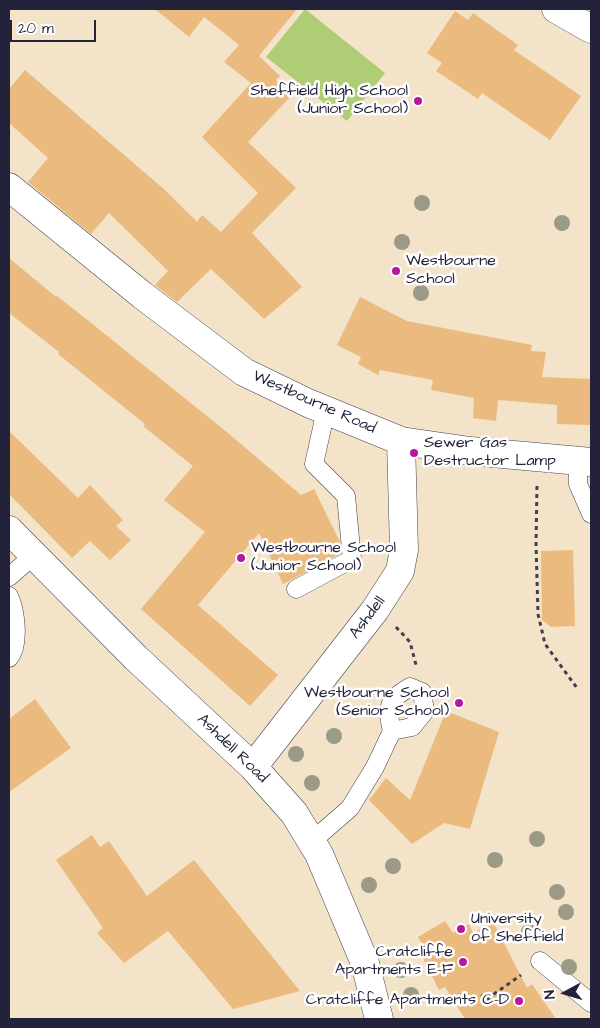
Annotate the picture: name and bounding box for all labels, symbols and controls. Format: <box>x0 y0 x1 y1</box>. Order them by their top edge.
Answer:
scale bar <box>12 10 99 42</box>
text: 20 m <box>18 18 54 39</box>
place label: Sheffield High School (Junior School) <box>250 82 408 120</box>
marker: Sheffield High School (Junior School) <box>412 95 424 107</box>
place label: Westbourne School <box>406 252 496 290</box>
marker: Westbourne School <box>390 265 402 277</box>
street label: Westbourne Road <box>249 367 379 439</box>
place label: Sewer Gas Destructor Lamp <box>424 434 556 472</box>
marker: Sewer Gas Destructor Lamp <box>408 447 420 459</box>
place label: Westbourne School (Junior School) <box>251 539 396 577</box>
marker: Westbourne School (Junior School) <box>235 552 247 564</box>
street label: Ashdell <box>346 593 390 643</box>
place label: Westbourne School (Senior School) <box>304 684 449 722</box>
marker: Westbourne School (Senior School) <box>453 697 465 709</box>
street label: Ashdell Road <box>193 710 271 788</box>
place label: University of Sheffield <box>471 910 564 948</box>
marker: University of Sheffield <box>455 923 467 935</box>
place label: Cratcliffe Apartments E-F <box>335 943 453 981</box>
marker: Cratcliffe Apartments E-F <box>457 956 469 968</box>
north arrow <box>540 968 590 1018</box>
text: N <box>540 989 560 1000</box>
place label: Cratcliffe Apartments C-D <box>306 991 509 1011</box>
marker: Cratcliffe Apartments C-D <box>513 995 525 1007</box>

